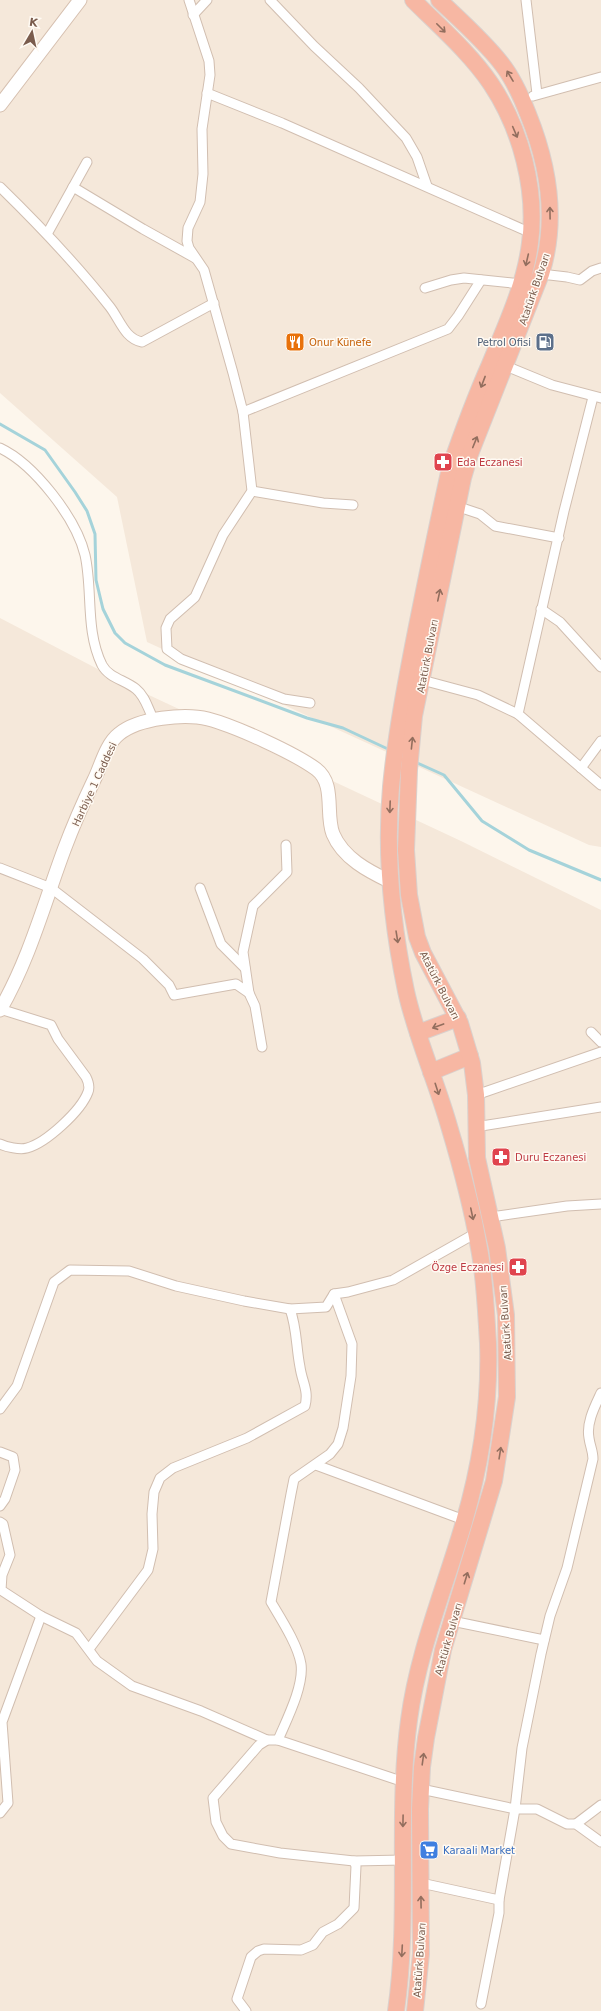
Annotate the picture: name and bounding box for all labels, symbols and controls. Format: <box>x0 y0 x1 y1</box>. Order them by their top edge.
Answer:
north arrow <box>12 12 52 52</box>
text: K <box>28 16 39 30</box>
one-way arrow <box>436 23 446 32</box>
one-way arrow <box>506 70 514 82</box>
one-way arrow <box>512 126 520 138</box>
one-way arrow <box>546 207 554 220</box>
street label: Atatürk Bulvarı <box>517 252 552 326</box>
one-way arrow <box>522 253 530 266</box>
restaurant icon: Onur Künefe <box>284 331 306 353</box>
fuel station icon: Petrol Ofisi <box>534 331 556 353</box>
place label: Onur Künefe <box>309 337 371 348</box>
place label: Petrol Ofisi <box>477 337 531 348</box>
one-way arrow <box>478 376 486 388</box>
one-way arrow <box>472 436 479 448</box>
pharmacy icon: Eda Eczanesi <box>432 451 454 473</box>
place label: Eda Eczanesi <box>457 457 523 468</box>
one-way arrow <box>435 589 443 602</box>
street label: Atatürk Bulvarı <box>415 618 440 694</box>
one-way arrow <box>408 737 415 750</box>
street label: Harbiye 1 Caddesi <box>70 740 119 828</box>
one-way arrow <box>386 800 394 813</box>
one-way arrow <box>393 930 401 943</box>
street label: Atatürk Bulvarı <box>418 949 461 1021</box>
one-way arrow <box>432 1022 444 1030</box>
one-way arrow <box>434 1083 441 1096</box>
pharmacy icon: Duru Eczanesi <box>490 1146 512 1168</box>
place label: Duru Eczanesi <box>515 1152 586 1163</box>
one-way arrow <box>469 1208 477 1221</box>
pharmacy icon: Özge Eczanesi <box>507 1256 529 1278</box>
place label: Özge Eczanesi <box>432 1261 504 1273</box>
street label: Atatürk Bulvarı <box>497 1285 514 1361</box>
one-way arrow <box>496 1446 504 1459</box>
one-way arrow <box>463 1572 470 1585</box>
street label: Atatürk Bulvarı <box>433 1602 464 1677</box>
one-way arrow <box>419 1752 427 1765</box>
one-way arrow <box>399 1814 407 1827</box>
supermarket icon: Karaali Market <box>418 1839 440 1861</box>
place label: Karaali Market <box>443 1845 515 1856</box>
one-way arrow <box>417 1896 425 1909</box>
street label: Atatürk Bulvarı <box>411 1922 428 1998</box>
one-way arrow <box>398 1944 406 1957</box>

